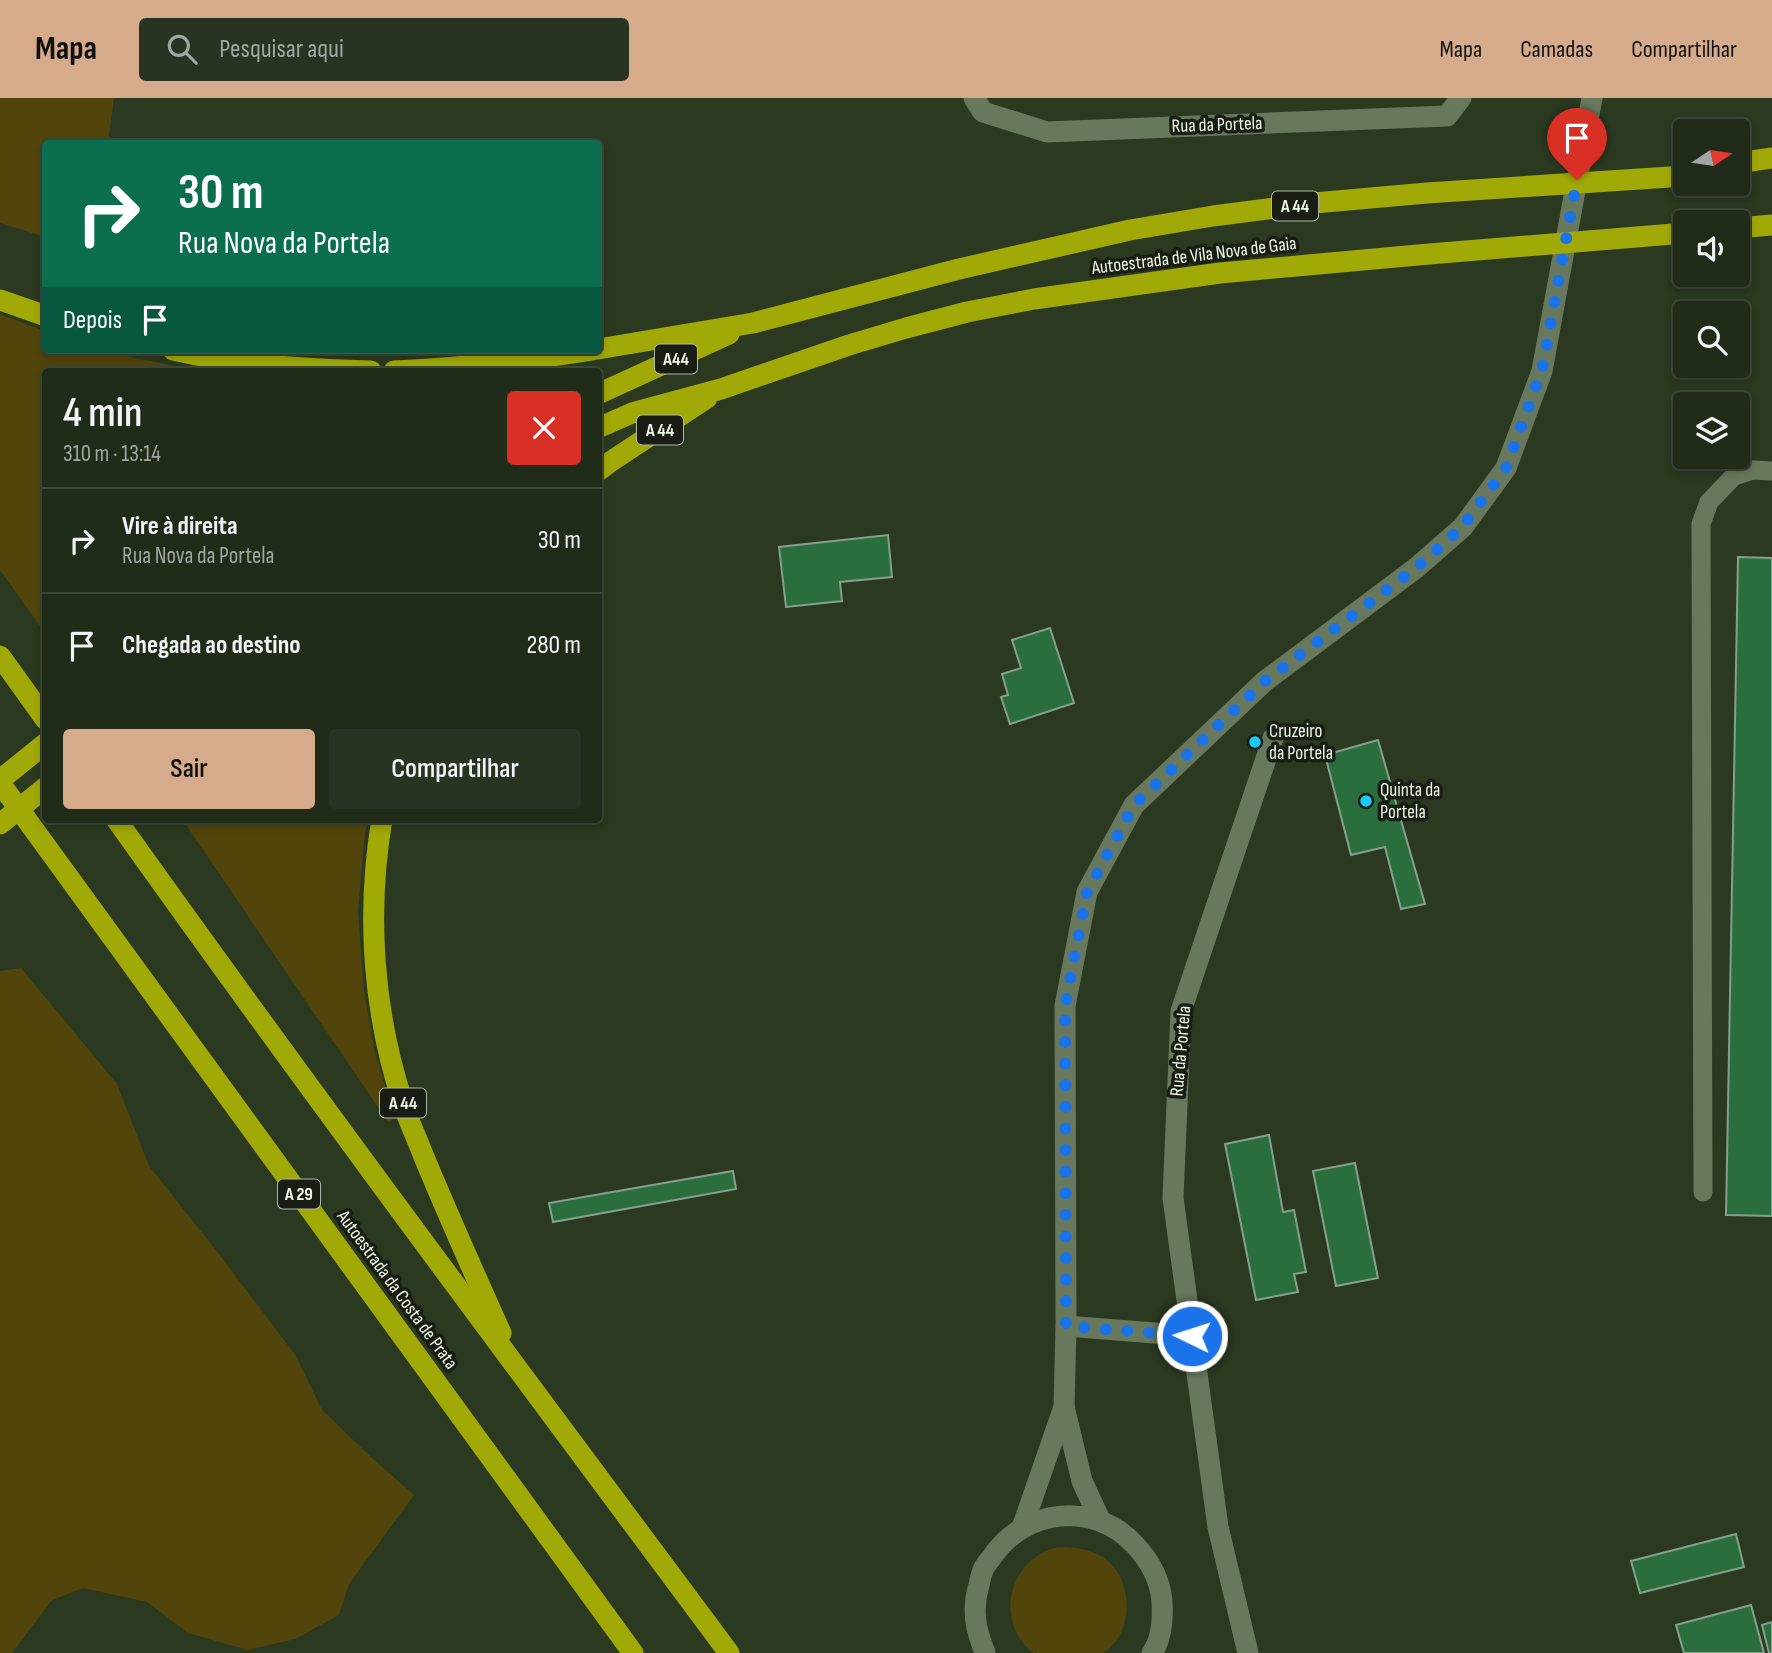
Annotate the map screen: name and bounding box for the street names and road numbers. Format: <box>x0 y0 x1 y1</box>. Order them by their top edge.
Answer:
street label: Rua da Portela <box>1171 112 1263 138</box>
road number: A 44 <box>1272 192 1318 220</box>
street label: Autoestrada de Vila Nova de Gaia <box>1089 232 1298 280</box>
road number: A44 <box>655 344 697 374</box>
road number: A 44 <box>637 416 683 444</box>
street label: Rua da Portela <box>1166 1005 1196 1097</box>
road number: A 44 <box>380 1088 426 1118</box>
road number: A 29 <box>278 1180 320 1209</box>
street label: Autoestrada da Costa de Prata <box>331 1205 462 1374</box>

